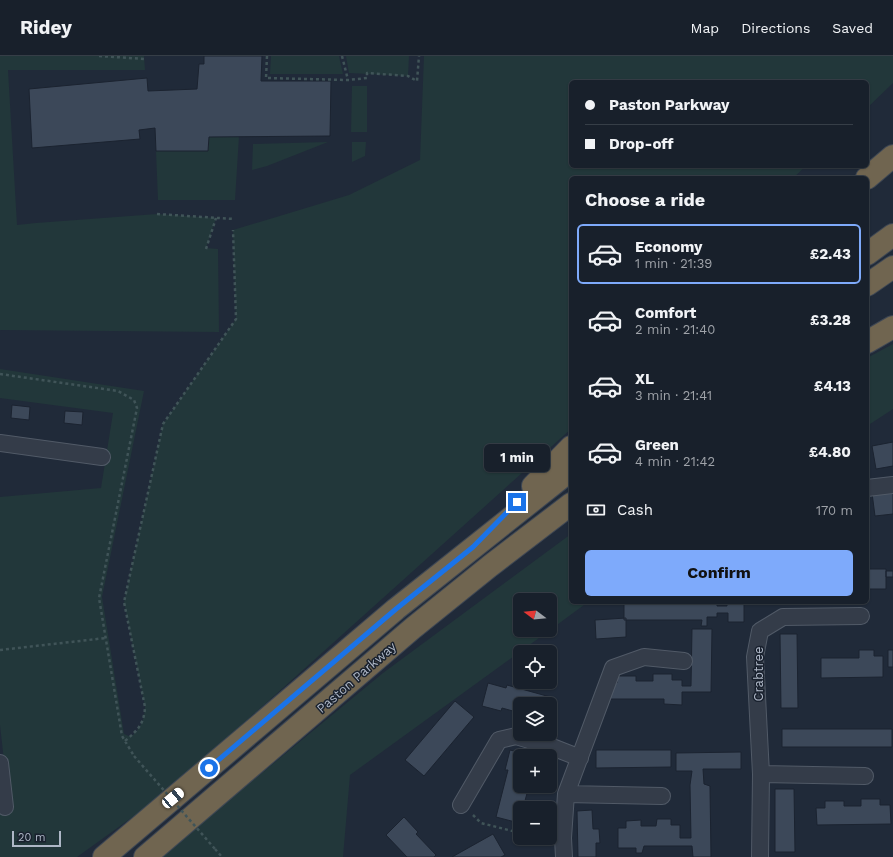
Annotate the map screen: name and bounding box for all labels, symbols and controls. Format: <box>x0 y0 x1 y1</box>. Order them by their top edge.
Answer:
text: Ridey <box>20 16 72 39</box>
text: Map <box>691 20 719 36</box>
text: Directions <box>741 20 810 36</box>
text: Saved <box>832 20 873 36</box>
text: Paston Parkway <box>609 96 729 114</box>
text: Drop-off <box>609 135 674 153</box>
text: Choose a ride <box>585 189 705 210</box>
icon: car <box>587 236 623 272</box>
text: Economy <box>635 238 702 256</box>
text: £2.43 <box>810 245 851 263</box>
text: 1 min · 21:39 <box>635 256 712 271</box>
icon: car <box>587 302 623 338</box>
text: Comfort <box>635 304 696 322</box>
text: £3.28 <box>810 311 851 329</box>
text: 2 min · 21:40 <box>635 322 715 337</box>
icon: car <box>587 368 623 404</box>
text: XL <box>635 370 654 388</box>
text: £4.13 <box>814 377 851 395</box>
text: 3 min · 21:41 <box>635 388 712 403</box>
icon: car <box>587 434 623 470</box>
text: Green <box>635 436 679 454</box>
text: £4.80 <box>809 443 851 461</box>
callout: 1 min <box>484 444 550 472</box>
text: 1 min <box>500 450 534 465</box>
text: 4 min · 21:42 <box>635 454 715 469</box>
route end <box>508 493 526 511</box>
icon: cash <box>585 499 607 521</box>
text: Cash <box>617 501 653 519</box>
text: 170 m <box>816 503 853 518</box>
button: Confirm <box>585 550 853 596</box>
north arrow <box>513 593 557 637</box>
map controls <box>513 593 557 845</box>
street label: Paston Parkway <box>314 639 399 716</box>
button: locate <box>513 645 557 689</box>
street label: Crabtree <box>751 647 766 701</box>
button: layers <box>513 697 557 741</box>
button: + <box>513 749 557 793</box>
route start <box>200 759 218 777</box>
car <box>160 786 186 810</box>
button: − <box>513 801 557 845</box>
scale bar <box>12 829 61 848</box>
text: 20 m <box>18 831 46 844</box>

